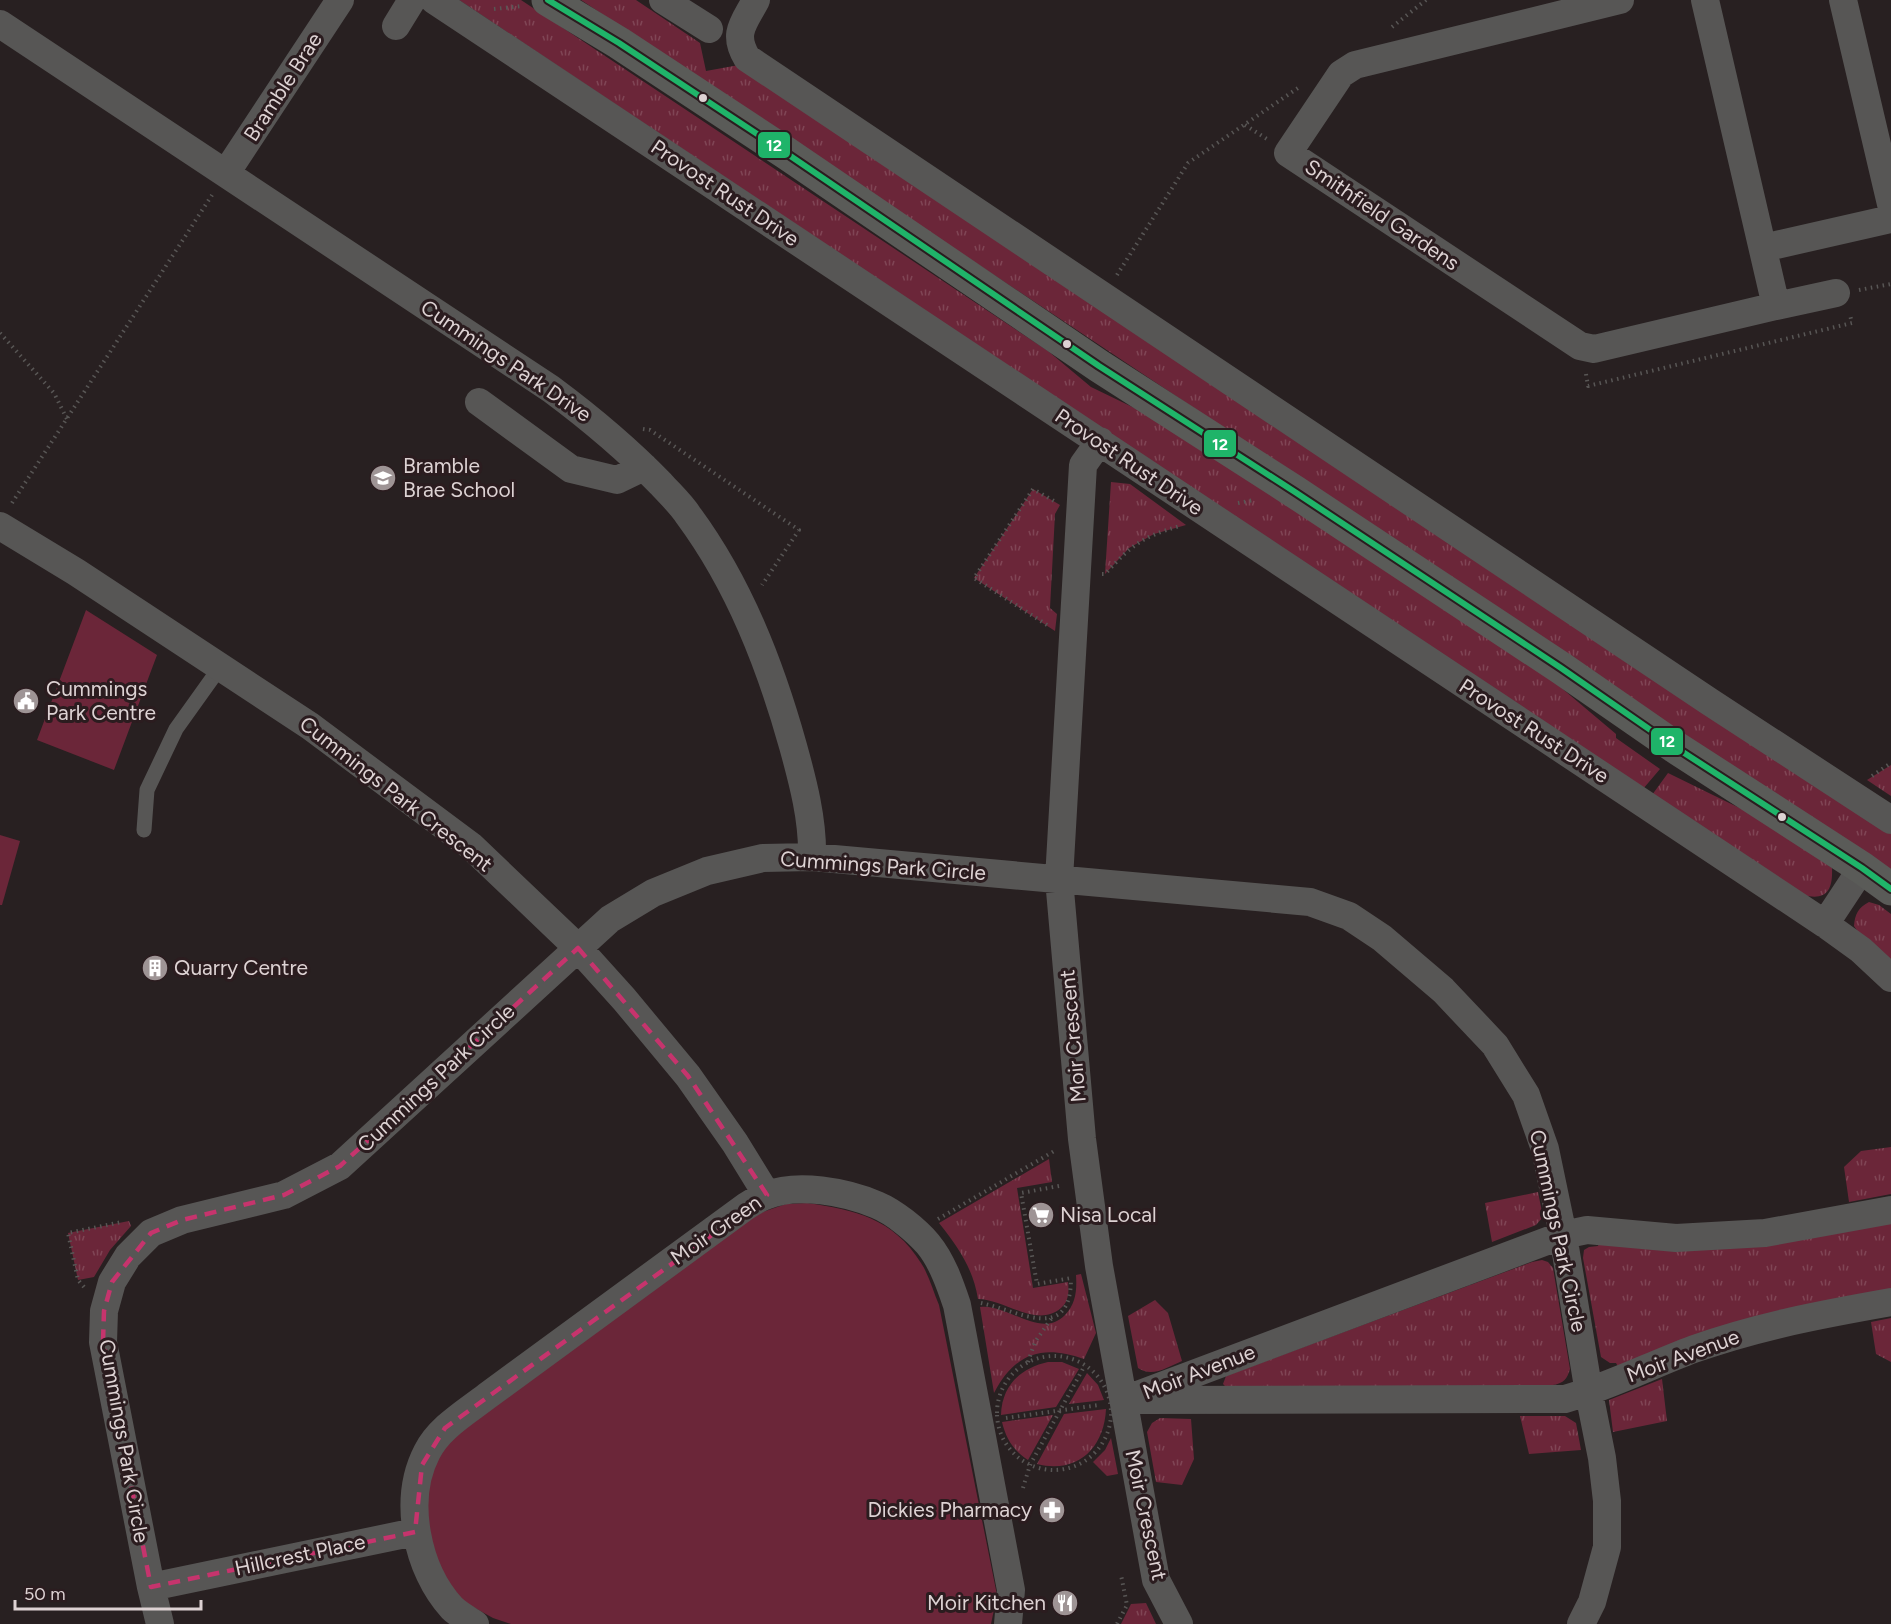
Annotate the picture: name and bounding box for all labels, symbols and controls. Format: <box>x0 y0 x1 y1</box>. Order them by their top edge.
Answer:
street label: Bramble Brae <box>238 28 327 146</box>
unlabelled marker <box>697 92 709 104</box>
line badge: 12 <box>757 131 791 159</box>
street label: Provost Rust Drive <box>647 134 804 251</box>
text: 12 <box>766 136 782 155</box>
street label: Smithfield Gardens <box>1300 154 1464 275</box>
street label: Cummings Park Drive <box>416 294 596 427</box>
unlabelled marker <box>1061 338 1073 350</box>
street label: Provost Rust Drive <box>1051 403 1208 520</box>
line badge: 12 <box>1203 429 1237 458</box>
text: 12 <box>1212 435 1228 454</box>
place label: Bramble Brae School <box>403 453 515 502</box>
school or university icon: Bramble Brae School <box>368 463 398 493</box>
street label: Provost Rust Drive <box>1455 673 1614 788</box>
place label: Cummings Park Centre <box>46 676 156 725</box>
public building icon: Cummings Park Centre <box>11 686 41 716</box>
street label: Cummings Park Crescent <box>295 711 498 877</box>
line badge: 12 <box>1650 727 1684 756</box>
text: 12 <box>1659 732 1675 751</box>
unlabelled marker <box>1776 811 1788 823</box>
street label: Cummings Park Circle <box>779 846 987 885</box>
building icon: Quarry Centre <box>140 953 170 983</box>
place label: Quarry Centre <box>174 955 308 980</box>
street label: Moir Crescent <box>1054 969 1091 1103</box>
street label: Cummings Park Circle <box>352 998 520 1157</box>
street label: Cummings Park Circle <box>1525 1127 1592 1334</box>
street label: Moir Green <box>666 1189 766 1270</box>
supermarket icon: Nisa Local <box>1026 1200 1056 1230</box>
place label: Nisa Local <box>1060 1202 1157 1227</box>
street label: Moir Avenue <box>1623 1324 1743 1387</box>
street label: Cummings Park Circle <box>94 1337 155 1545</box>
street label: Moir Avenue <box>1139 1339 1258 1404</box>
street label: Moir Crescent <box>1120 1447 1173 1583</box>
pharmacy icon: Dickies Pharmacy <box>1037 1495 1067 1525</box>
place label: Dickies Pharmacy <box>867 1497 1032 1522</box>
street label: Hillcrest Place <box>232 1528 368 1581</box>
scale bar <box>15 1573 201 1611</box>
text: 50 m <box>24 1583 66 1605</box>
restaurant icon: Moir Kitchen <box>1050 1588 1080 1618</box>
place label: Moir Kitchen <box>927 1590 1046 1615</box>

